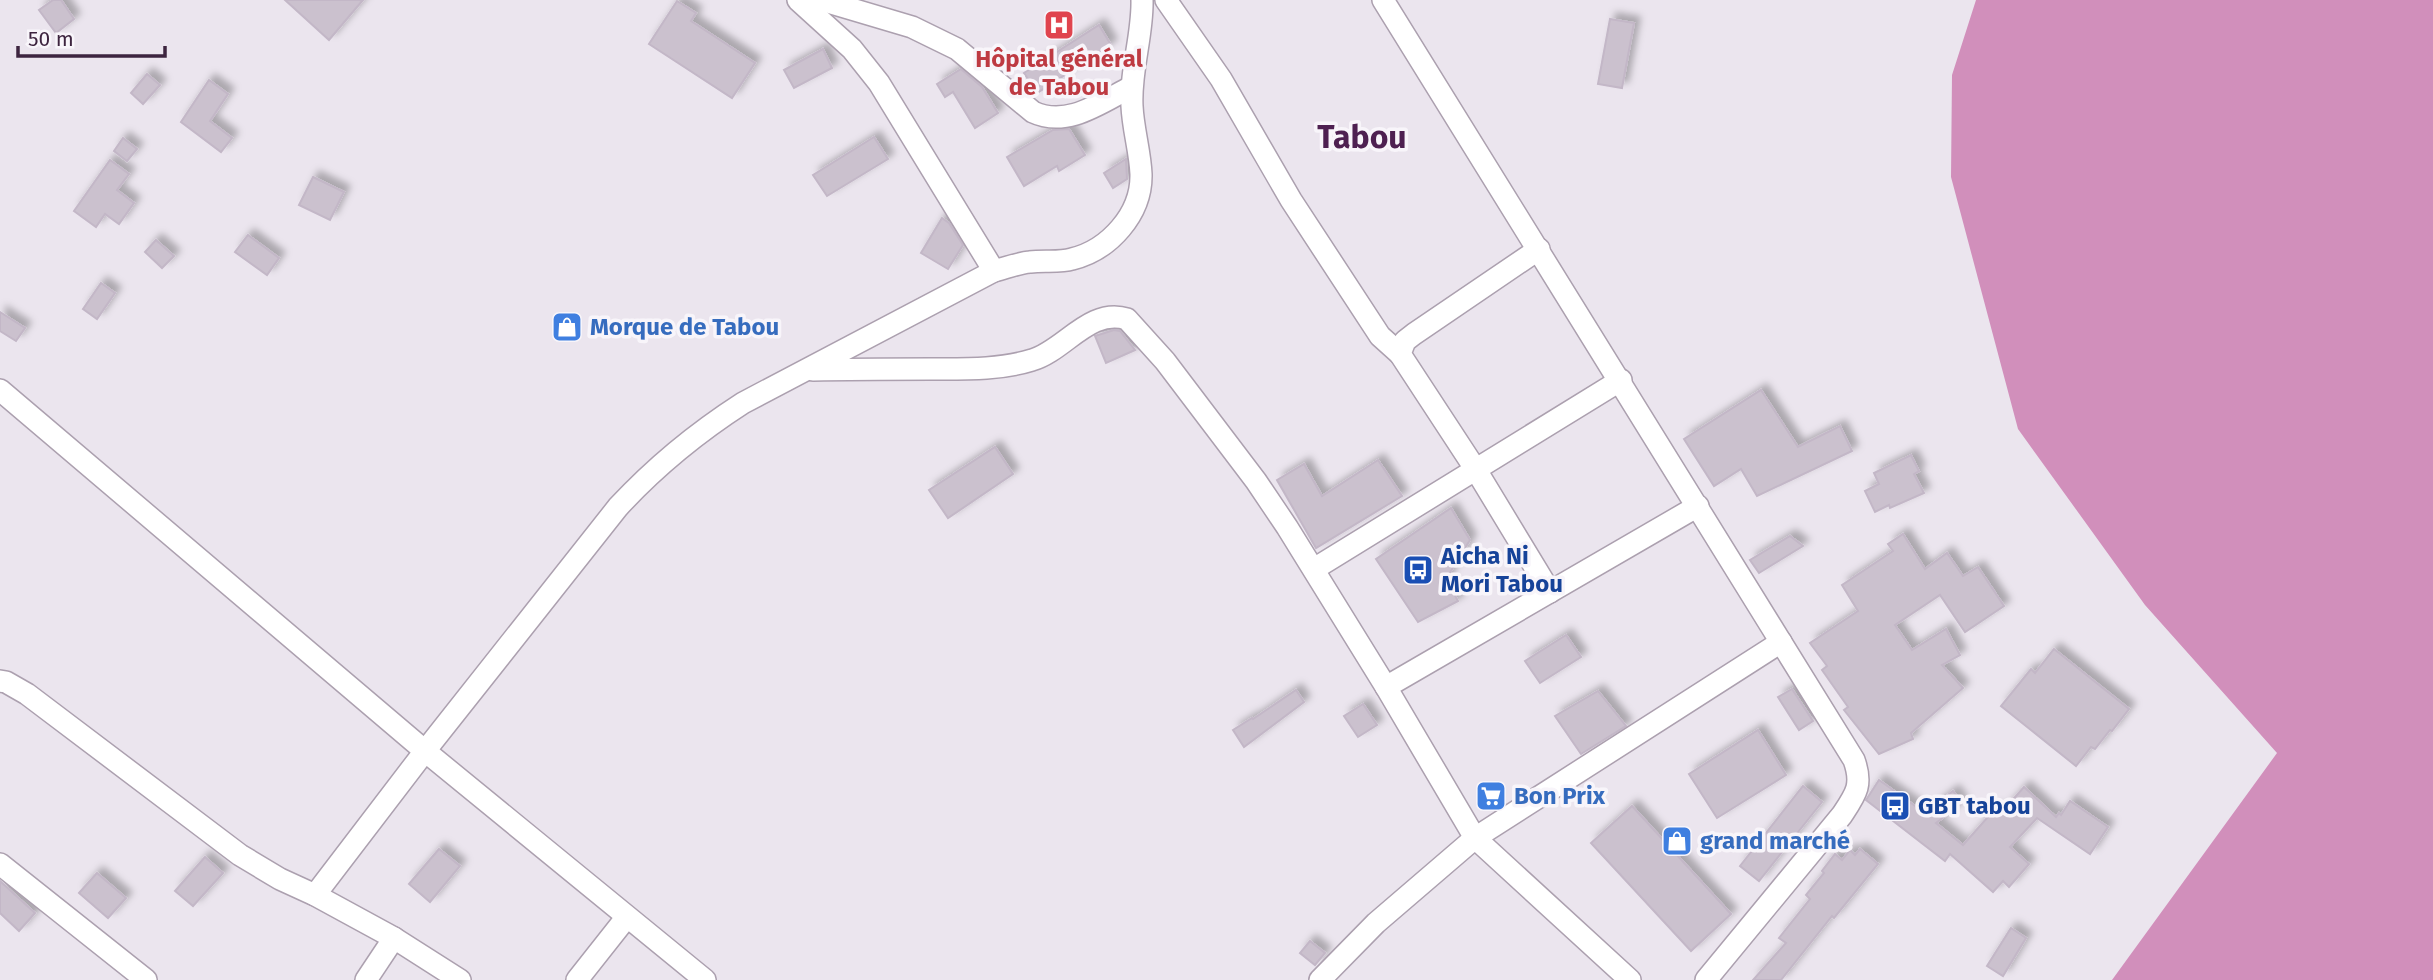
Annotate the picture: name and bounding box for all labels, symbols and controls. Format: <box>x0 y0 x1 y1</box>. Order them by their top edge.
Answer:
hospital icon: Hôpital général de Tabou <box>1042 8 1076 42</box>
scale bar <box>18 14 164 58</box>
text: 50 m <box>28 26 74 52</box>
place label: Hôpital général de Tabou <box>975 45 1144 101</box>
district label: Tabou <box>1317 118 1407 156</box>
shop icon: Morque de Tabou <box>550 310 584 344</box>
place label: Morque de Tabou <box>590 313 779 341</box>
place label: Aicha Ni Mori Tabou <box>1440 542 1563 598</box>
bus stop icon: Aicha Ni Mori Tabou <box>1401 553 1435 587</box>
supermarket icon: Bon Prix <box>1474 779 1508 813</box>
place label: Bon Prix <box>1514 782 1606 810</box>
bus stop icon: GBT tabou <box>1878 789 1912 823</box>
place label: GBT tabou <box>1918 792 2031 820</box>
shop icon: grand marché <box>1660 824 1694 858</box>
place label: grand marché <box>1700 827 1850 855</box>

